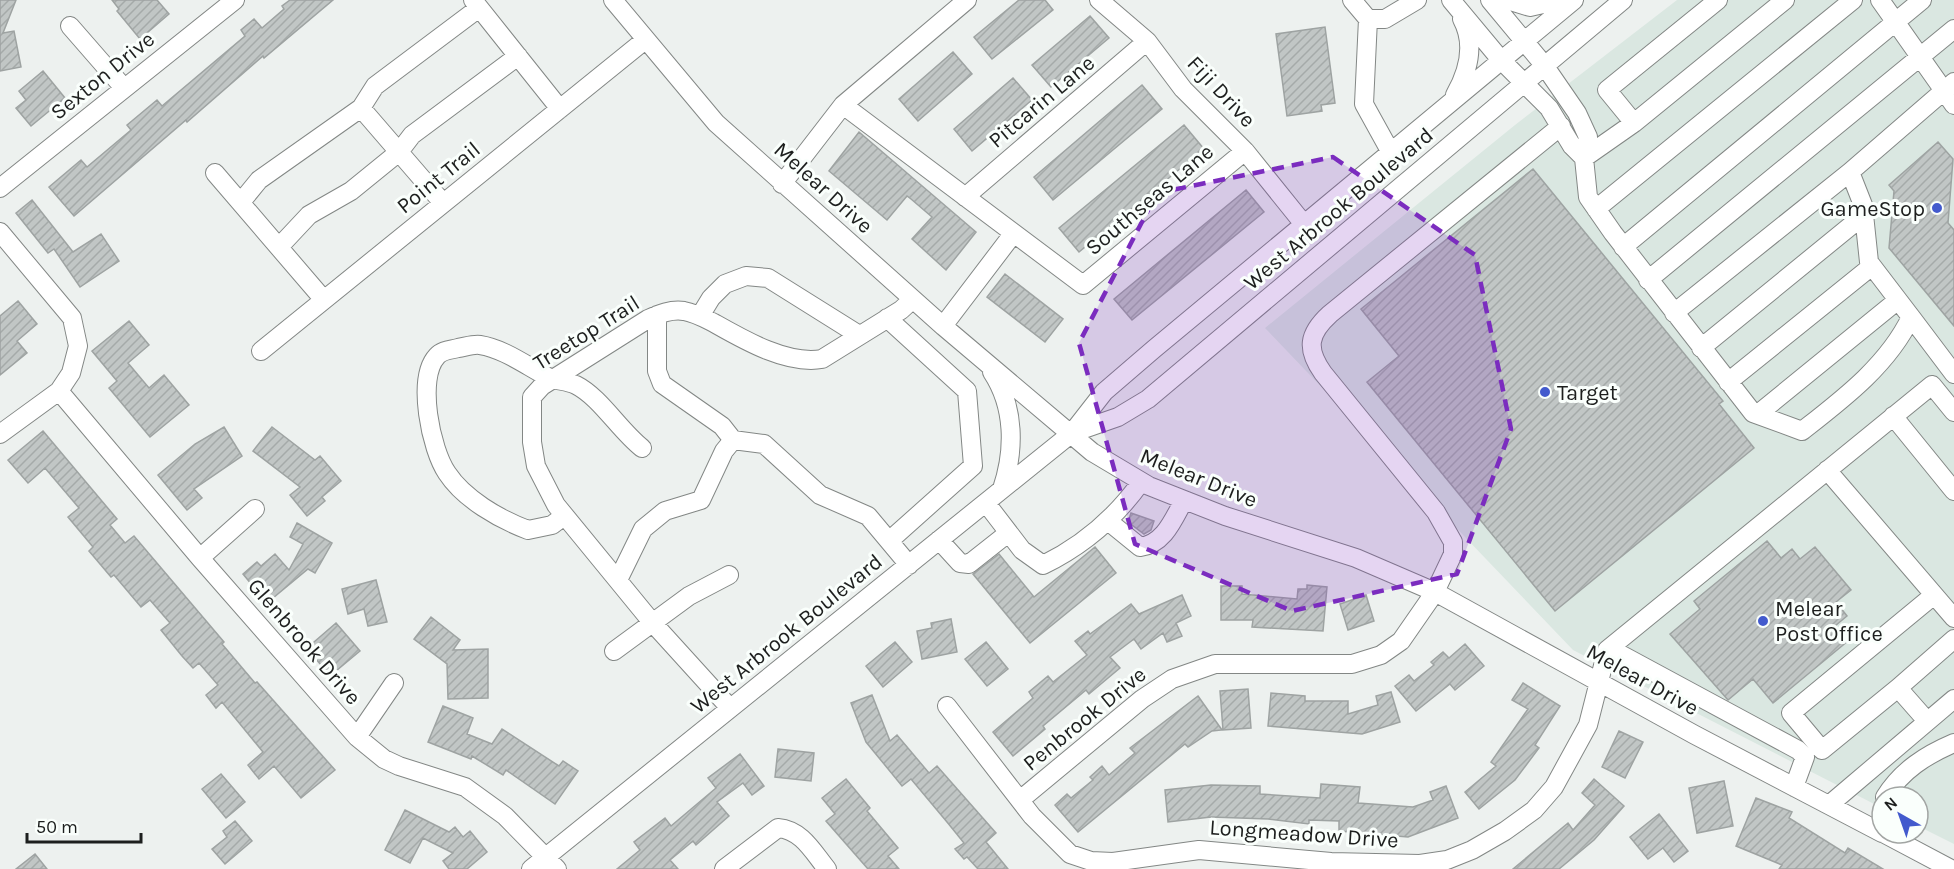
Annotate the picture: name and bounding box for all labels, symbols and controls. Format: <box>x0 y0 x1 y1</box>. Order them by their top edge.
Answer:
street label: Sexton Drive <box>45 26 160 126</box>
street label: Pitcarin Lane <box>983 50 1100 154</box>
street label: Fiji Drive <box>1182 51 1261 133</box>
street label: West Arbrook Boulevard <box>1239 122 1439 296</box>
street label: Point Trail <box>392 136 486 219</box>
street label: Melear Drive <box>769 137 878 239</box>
street label: Southseas Lane <box>1080 139 1219 261</box>
place label: GameStop <box>1820 196 1925 222</box>
marker: GameStop <box>1930 201 1944 215</box>
street label: Treetop Trail <box>529 290 645 376</box>
place label: Target <box>1557 380 1618 406</box>
marker: Target <box>1538 385 1552 399</box>
street label: Melear Drive <box>1136 443 1261 513</box>
street label: West Arbrook Boulevard <box>686 548 888 719</box>
street label: Glenbrook Drive <box>242 573 366 710</box>
place label: Melear Post Office <box>1775 596 1883 647</box>
marker: Melear Post Office <box>1756 614 1770 628</box>
street label: Melear Drive <box>1582 638 1703 721</box>
street label: Penbrook Drive <box>1018 661 1151 776</box>
north arrow <box>1870 785 1930 845</box>
text: N <box>1880 793 1901 815</box>
scale bar <box>27 806 141 844</box>
street label: Longmeadow Drive <box>1208 814 1399 854</box>
text: 50 m <box>36 816 78 838</box>

